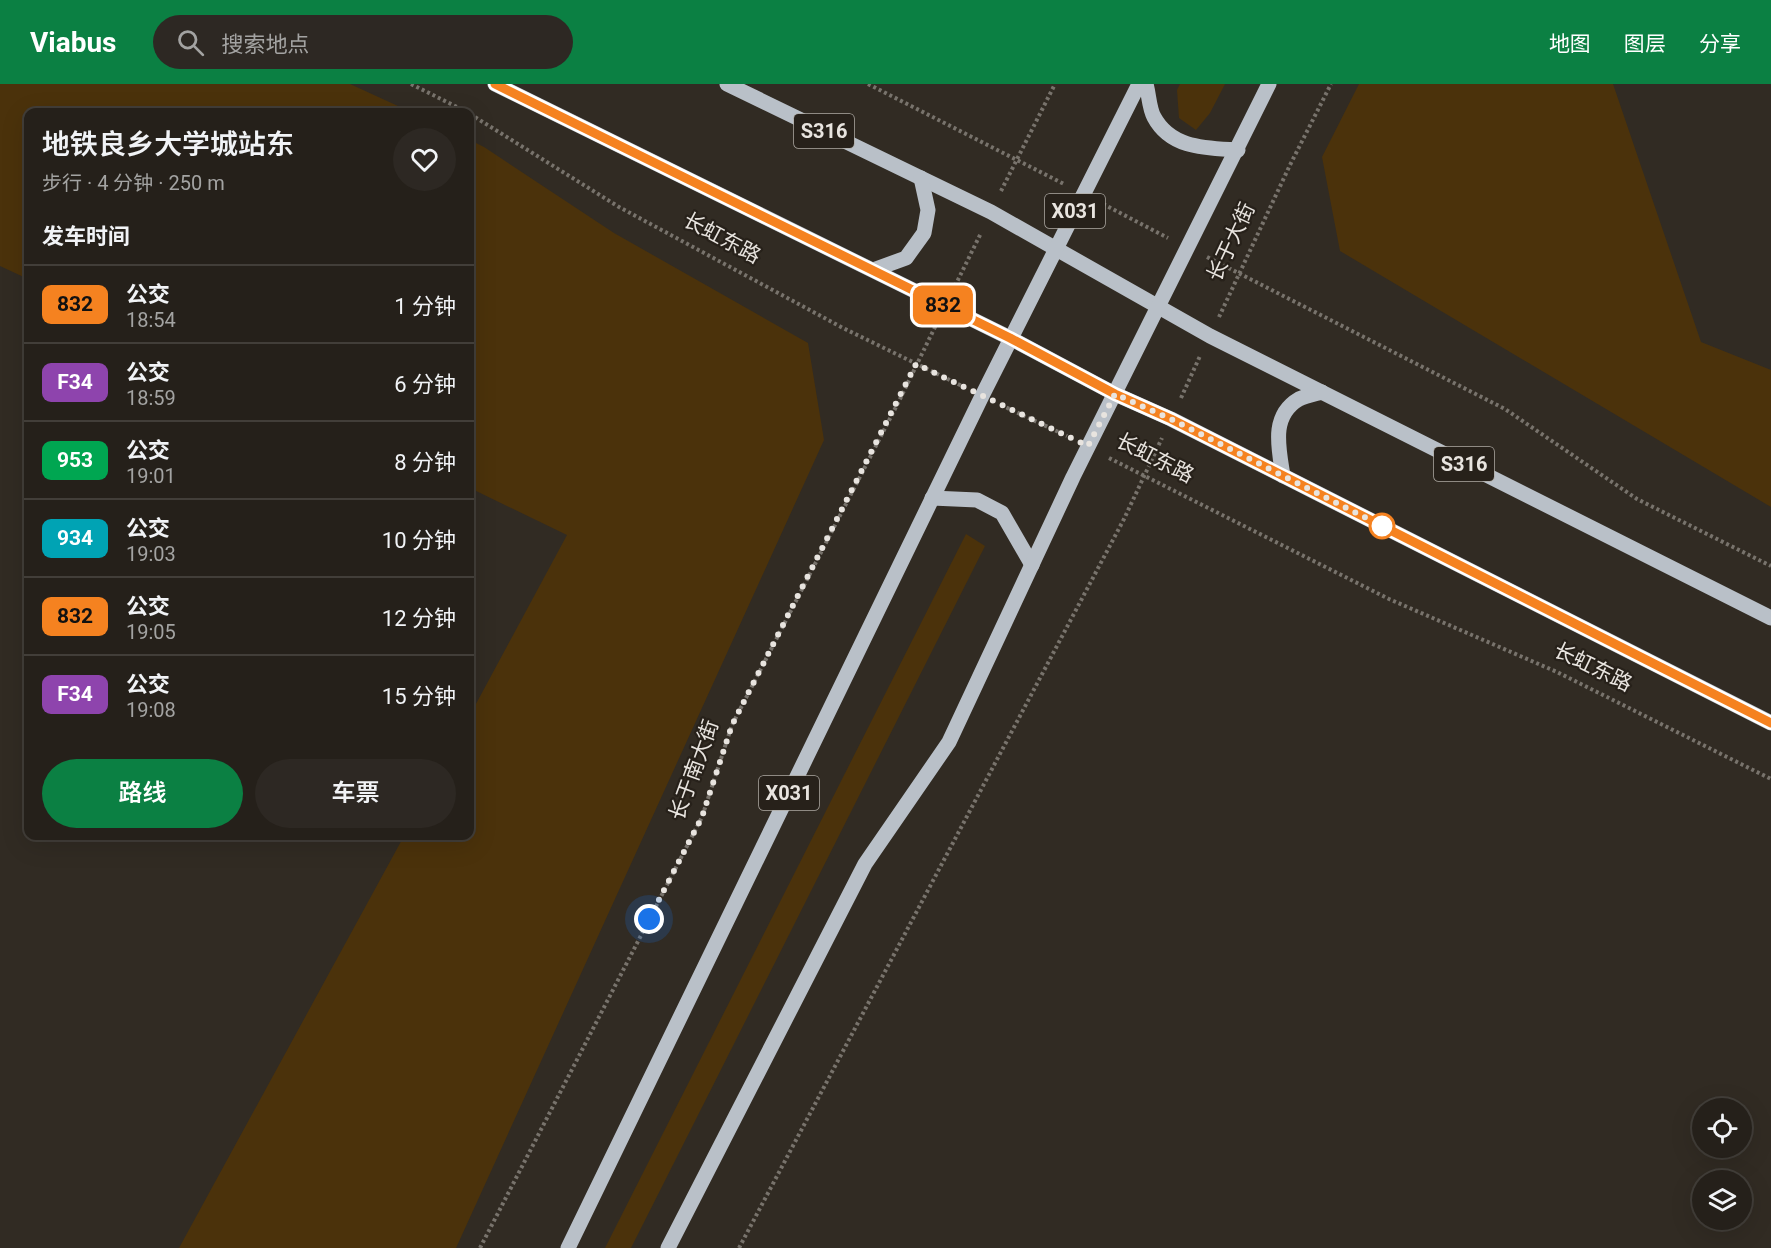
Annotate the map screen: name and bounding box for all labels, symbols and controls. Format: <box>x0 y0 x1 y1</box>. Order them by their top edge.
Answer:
search box <box>153 15 573 69</box>
text: Viabus <box>30 26 117 59</box>
icon: search <box>174 26 207 59</box>
text: 搜索地点 <box>222 32 310 57</box>
text: 地图 <box>1549 32 1591 56</box>
text: 图层 <box>1624 32 1666 56</box>
text: 分享 <box>1699 32 1741 56</box>
road number: S316 <box>794 114 854 148</box>
text: 地铁良乡大学城站东 <box>42 128 294 161</box>
button: heart <box>393 128 456 191</box>
text: 步行 · 4 分钟 · 250 m <box>42 171 225 195</box>
road number: X031 <box>1045 194 1105 228</box>
street label: 长于大街 <box>1202 199 1260 285</box>
street label: 长虹东路 <box>679 208 765 268</box>
text: 发车时间 <box>42 224 130 249</box>
text: 公交 <box>126 282 170 307</box>
line badge: 832 <box>908 286 978 324</box>
text: 832 <box>57 292 93 316</box>
text: 832 <box>925 293 961 317</box>
text: 1 分钟 <box>394 294 456 319</box>
text: 18:54 <box>126 308 176 332</box>
text: 公交 <box>126 360 170 385</box>
text: F34 <box>57 370 93 394</box>
text: 6 分钟 <box>394 372 456 397</box>
text: 18:59 <box>126 386 176 410</box>
street label: 长虹东路 <box>1112 428 1198 488</box>
text: 公交 <box>126 438 170 463</box>
road number: S316 <box>1434 447 1494 481</box>
text: 953 <box>57 448 93 472</box>
text: 8 分钟 <box>394 450 456 475</box>
text: 19:01 <box>126 464 176 488</box>
unlabelled marker <box>1369 513 1395 539</box>
text: 公交 <box>126 516 170 541</box>
text: 934 <box>57 526 93 550</box>
text: 10 分钟 <box>382 528 456 553</box>
text: 19:03 <box>126 542 176 566</box>
text: 公交 <box>126 594 170 619</box>
text: 832 <box>57 604 93 628</box>
text: 12 分钟 <box>382 606 456 631</box>
text: 19:05 <box>126 620 176 644</box>
street label: 长虹东路 <box>1550 638 1636 696</box>
text: 公交 <box>126 672 170 697</box>
text: F34 <box>57 682 93 706</box>
text: 15 分钟 <box>382 684 456 709</box>
text: 19:08 <box>126 698 176 722</box>
street label: 长于南大街 <box>665 717 723 823</box>
button: 路线 <box>42 759 243 828</box>
button: 车票 <box>255 759 456 828</box>
road number: X031 <box>759 776 819 810</box>
your location <box>634 904 664 934</box>
map controls <box>1692 1098 1752 1230</box>
button: locate <box>1692 1098 1752 1158</box>
button: layers <box>1692 1170 1752 1230</box>

